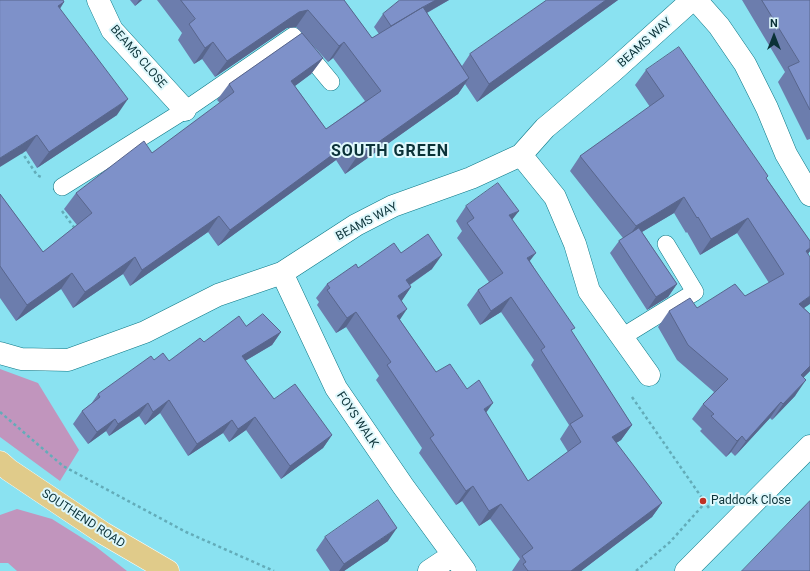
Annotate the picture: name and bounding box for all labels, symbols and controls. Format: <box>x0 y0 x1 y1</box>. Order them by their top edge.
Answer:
street label: BEAMS WAY <box>615 15 675 71</box>
north arrow <box>754 16 794 56</box>
text: N <box>770 17 778 30</box>
street label: BEAMS CLOSE <box>107 23 169 91</box>
district label: SOUTH GREEN <box>331 142 449 162</box>
street label: BEAMS WAY <box>334 200 400 244</box>
street label: FOYS WALK <box>333 389 381 451</box>
street label: SOUTHEND ROAD <box>39 487 127 551</box>
place label: Paddock Close <box>711 494 791 508</box>
marker: Paddock Close <box>698 496 708 506</box>

